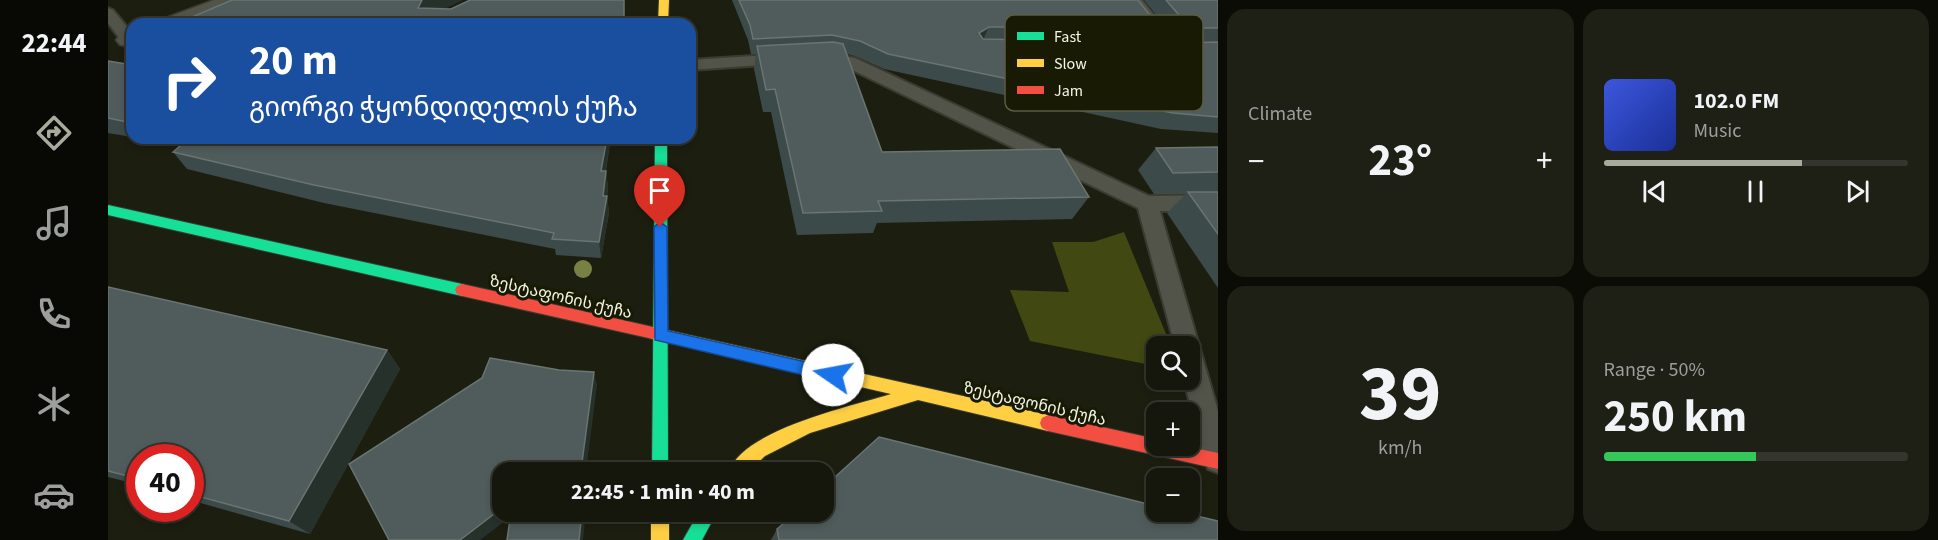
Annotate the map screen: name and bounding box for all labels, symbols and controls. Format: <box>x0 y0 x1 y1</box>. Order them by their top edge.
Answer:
legend <box>1005 15 1203 111</box>
text: 22:44 <box>21 24 87 63</box>
text: Fast <box>1054 26 1082 48</box>
text: 20 m <box>249 31 338 91</box>
icon: right <box>150 42 228 120</box>
text: Slow <box>1054 53 1087 75</box>
text: Jam <box>1054 80 1083 102</box>
text: 102.0 FM <box>1694 85 1779 117</box>
text: გიორგი ჭყონდიდელის ქუჩა <box>249 88 638 127</box>
text: Climate <box>1248 100 1312 128</box>
icon: directions <box>33 112 75 154</box>
text: Music <box>1694 117 1741 145</box>
text: 23° <box>1368 129 1432 193</box>
text: − <box>1248 138 1264 185</box>
text: + <box>1536 138 1552 185</box>
pin <box>634 165 685 227</box>
icon: arrive <box>643 174 676 207</box>
icon: previous <box>1638 175 1671 208</box>
icon: pause <box>1739 175 1772 208</box>
icon: next <box>1841 175 1874 208</box>
icon: music <box>33 202 75 244</box>
street label: ზესტაფონის ქუჩა <box>487 270 634 324</box>
icon: phone <box>33 293 75 335</box>
map controls <box>1146 336 1200 522</box>
button: search <box>1146 336 1200 390</box>
text: 39 <box>1359 339 1441 450</box>
position arrow <box>801 343 865 407</box>
text: Range · 50% <box>1604 356 1705 384</box>
street label: ზესტაფონის ქუჩა <box>961 377 1108 431</box>
icon: climate <box>33 383 75 425</box>
text: 250 km <box>1604 385 1747 449</box>
button: + <box>1146 402 1200 456</box>
text: km/h <box>1378 434 1422 462</box>
speed limit sign: 40 <box>126 444 204 522</box>
button: − <box>1146 468 1200 522</box>
icon: car <box>33 474 75 516</box>
text: 22:45 · 1 min · 40 m <box>571 476 755 508</box>

